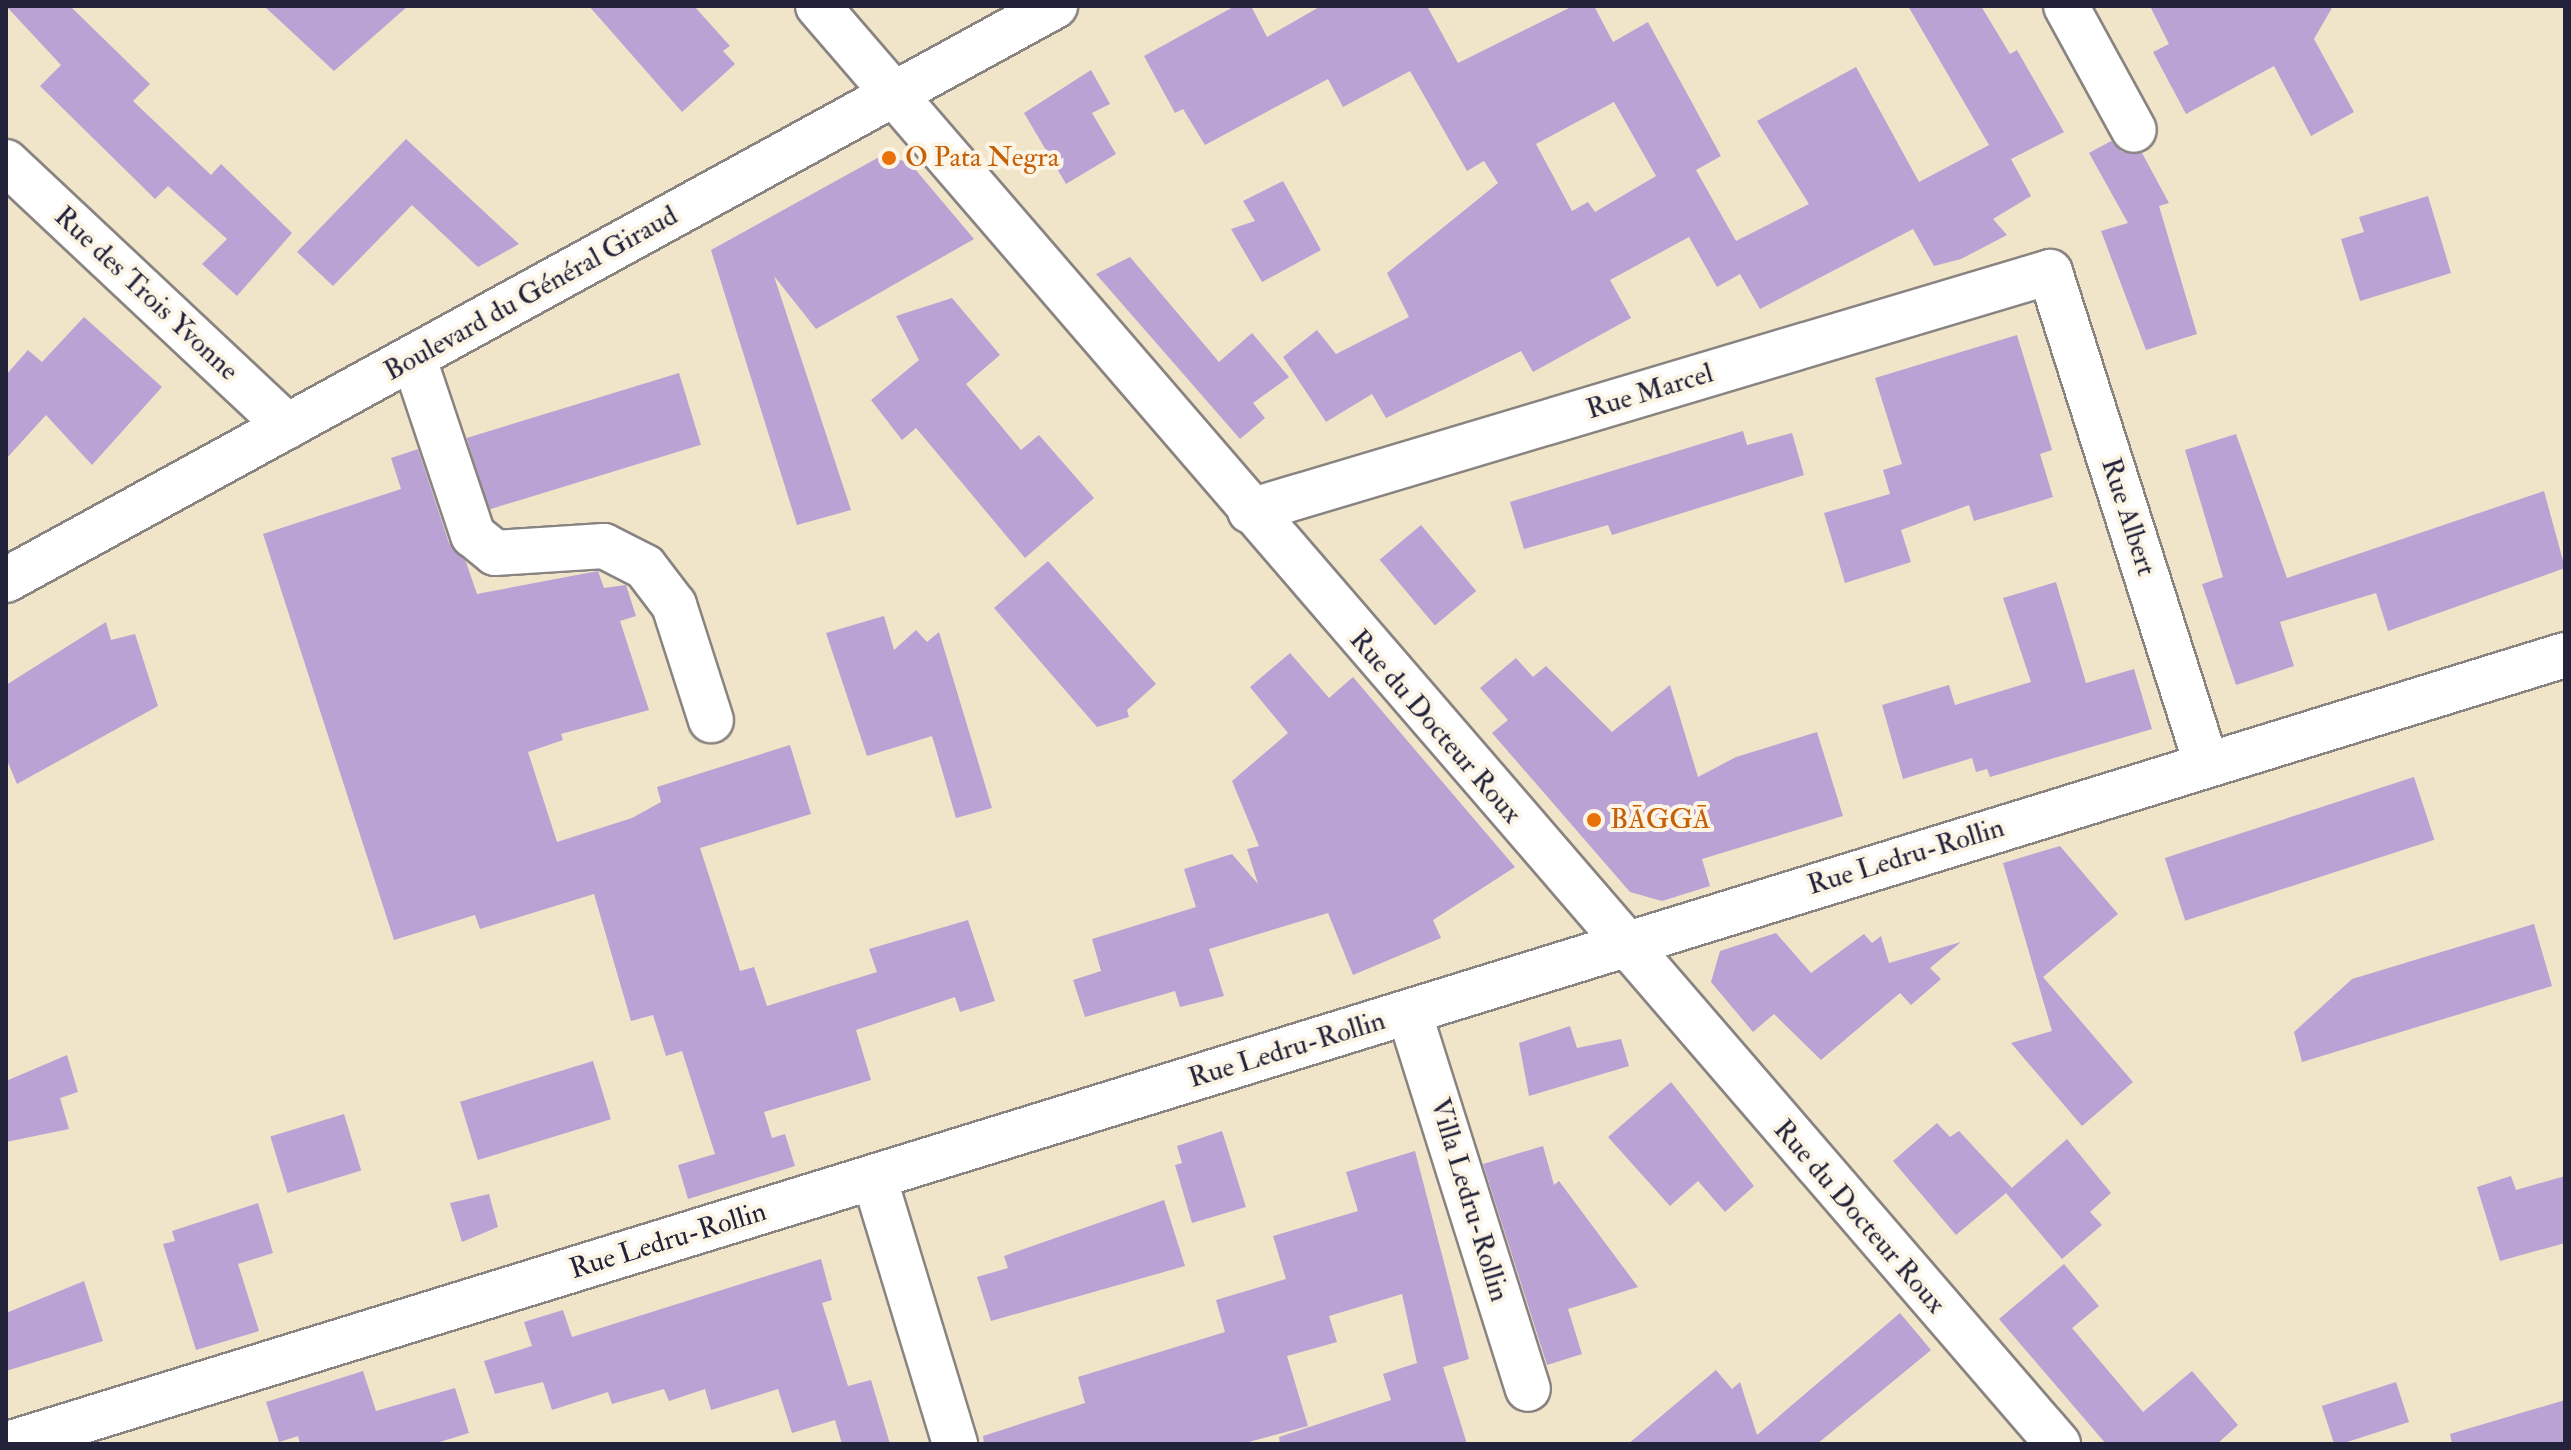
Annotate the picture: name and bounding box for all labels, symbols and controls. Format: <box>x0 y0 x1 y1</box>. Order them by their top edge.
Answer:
place label: O Pata Negra <box>905 141 1059 175</box>
marker: O Pata Negra <box>880 149 898 167</box>
street label: Boulevard du Général Giraud <box>378 199 684 389</box>
street label: Rue des Trois Yvonne <box>47 200 245 388</box>
street label: Rue Marcel <box>1583 357 1717 427</box>
street label: Rue Albert <box>2093 454 2163 580</box>
street label: Rue du Docteur Roux <box>1342 623 1528 831</box>
place label: BĀGGĀ <box>1610 803 1711 837</box>
marker: BĀGGĀ <box>1585 811 1603 829</box>
street label: Rue Ledru-Rollin <box>1804 811 2008 903</box>
street label: Rue Ledru-Rollin <box>1185 1004 1389 1096</box>
street label: Villa Ledru-Rollin <box>1422 1094 1516 1306</box>
street label: Rue du Docteur Roux <box>1766 1113 1952 1321</box>
street label: Rue Ledru-Rollin <box>566 1195 770 1287</box>

